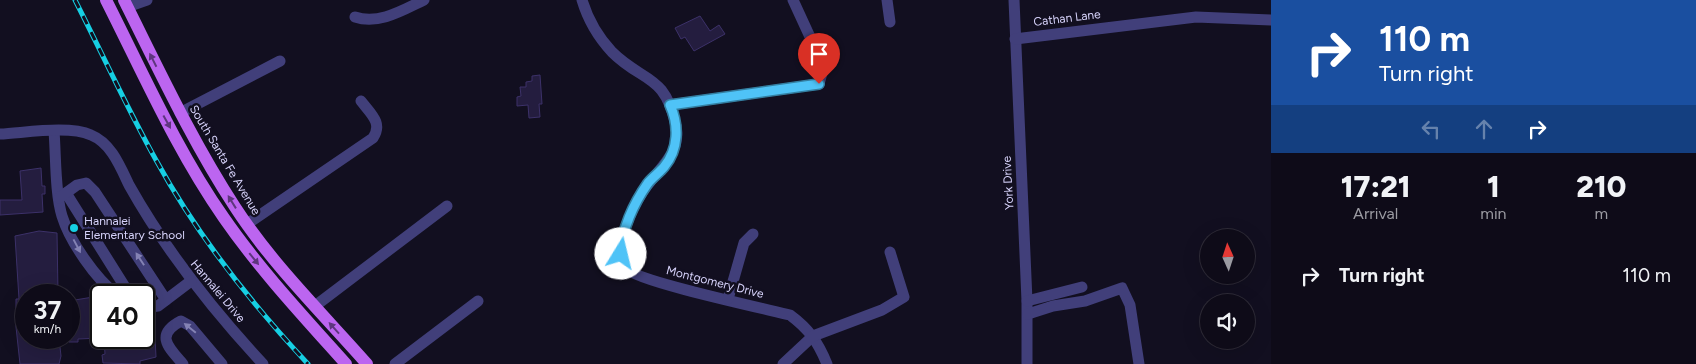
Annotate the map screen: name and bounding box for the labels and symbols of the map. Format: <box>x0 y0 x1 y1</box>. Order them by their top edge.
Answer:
street label: Cathan Lane <box>1033 7 1102 29</box>
pin <box>798 33 840 84</box>
one-way arrow <box>149 53 157 67</box>
street label: South Santa Fe Avenue <box>187 103 264 218</box>
one-way arrow <box>163 115 172 128</box>
street label: York Drive <box>1000 155 1016 210</box>
one-way arrow <box>227 195 237 208</box>
place label: Hannalei Elementary School <box>84 214 185 242</box>
marker: Hannalei Elementary School <box>68 222 80 234</box>
position arrow <box>594 227 646 279</box>
north arrow <box>1200 229 1255 284</box>
one-way arrow <box>73 238 81 253</box>
one-way arrow <box>135 252 144 266</box>
one-way arrow <box>249 252 260 265</box>
street label: Hannalei Drive <box>188 257 249 325</box>
street label: Montgomery Drive <box>665 263 766 301</box>
speed limit sign: 40 <box>90 284 155 349</box>
one-way arrow <box>329 321 340 334</box>
one-way arrow <box>183 323 196 333</box>

